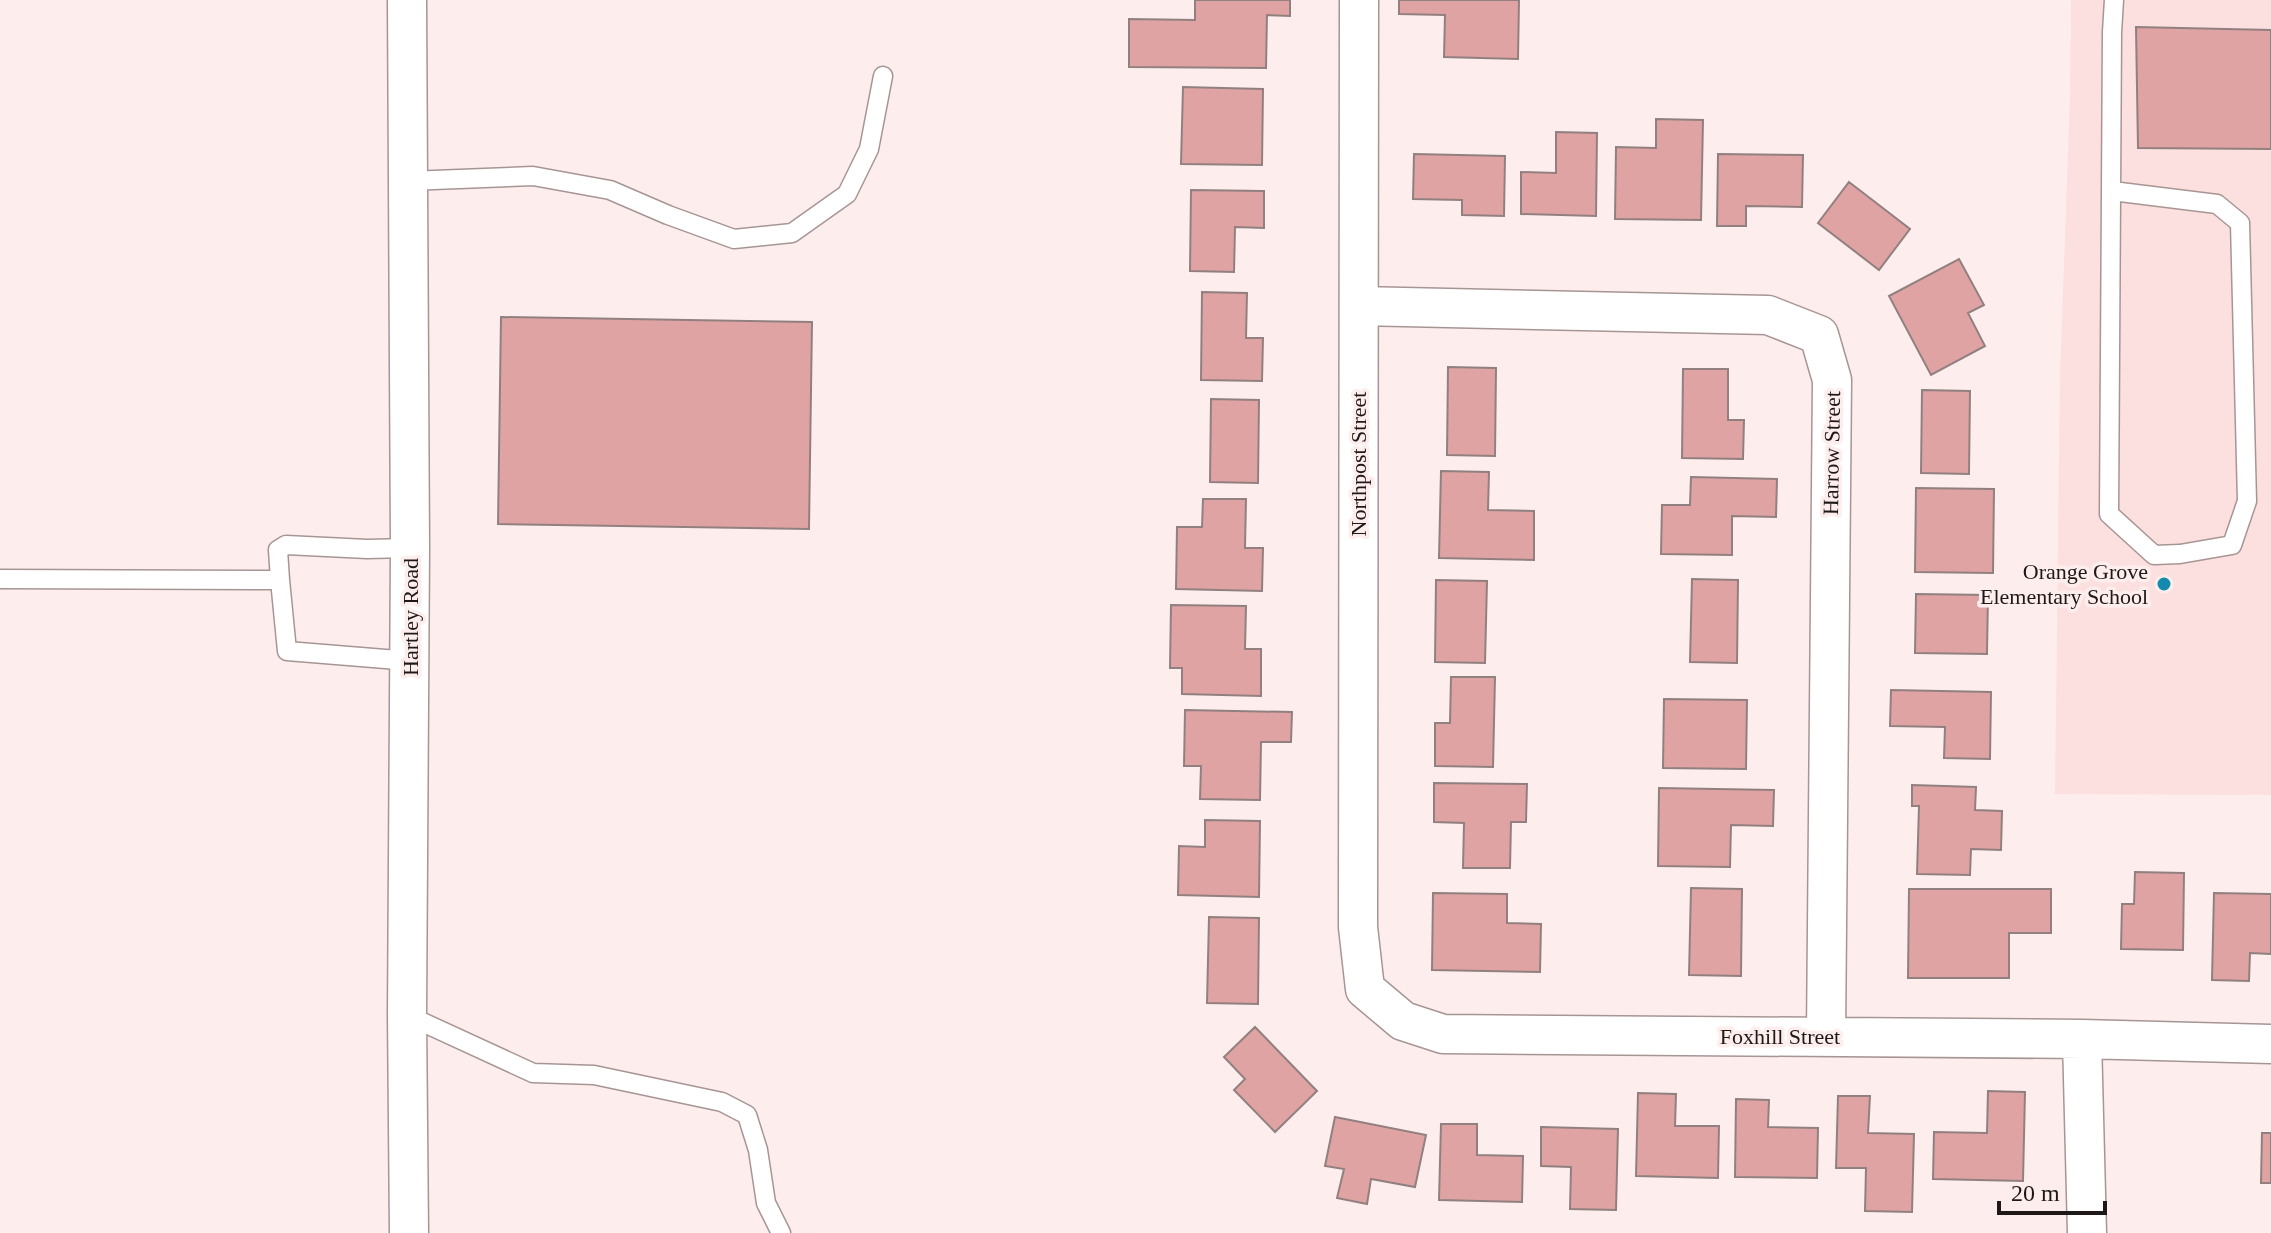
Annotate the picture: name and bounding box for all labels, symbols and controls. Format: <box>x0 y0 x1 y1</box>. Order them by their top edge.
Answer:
street label: Harrow Street <box>1818 391 1845 515</box>
street label: Northpost Street <box>1346 392 1371 536</box>
street label: Hartley Road <box>398 558 423 676</box>
place label: Orange Grove Elementary School <box>1980 559 2148 609</box>
marker: Orange Grove Elementary School <box>2155 575 2173 593</box>
street label: Foxhill Street <box>1720 1024 1840 1049</box>
scale bar <box>1999 1165 2105 1215</box>
text: 20 m <box>2011 1180 2060 1206</box>

